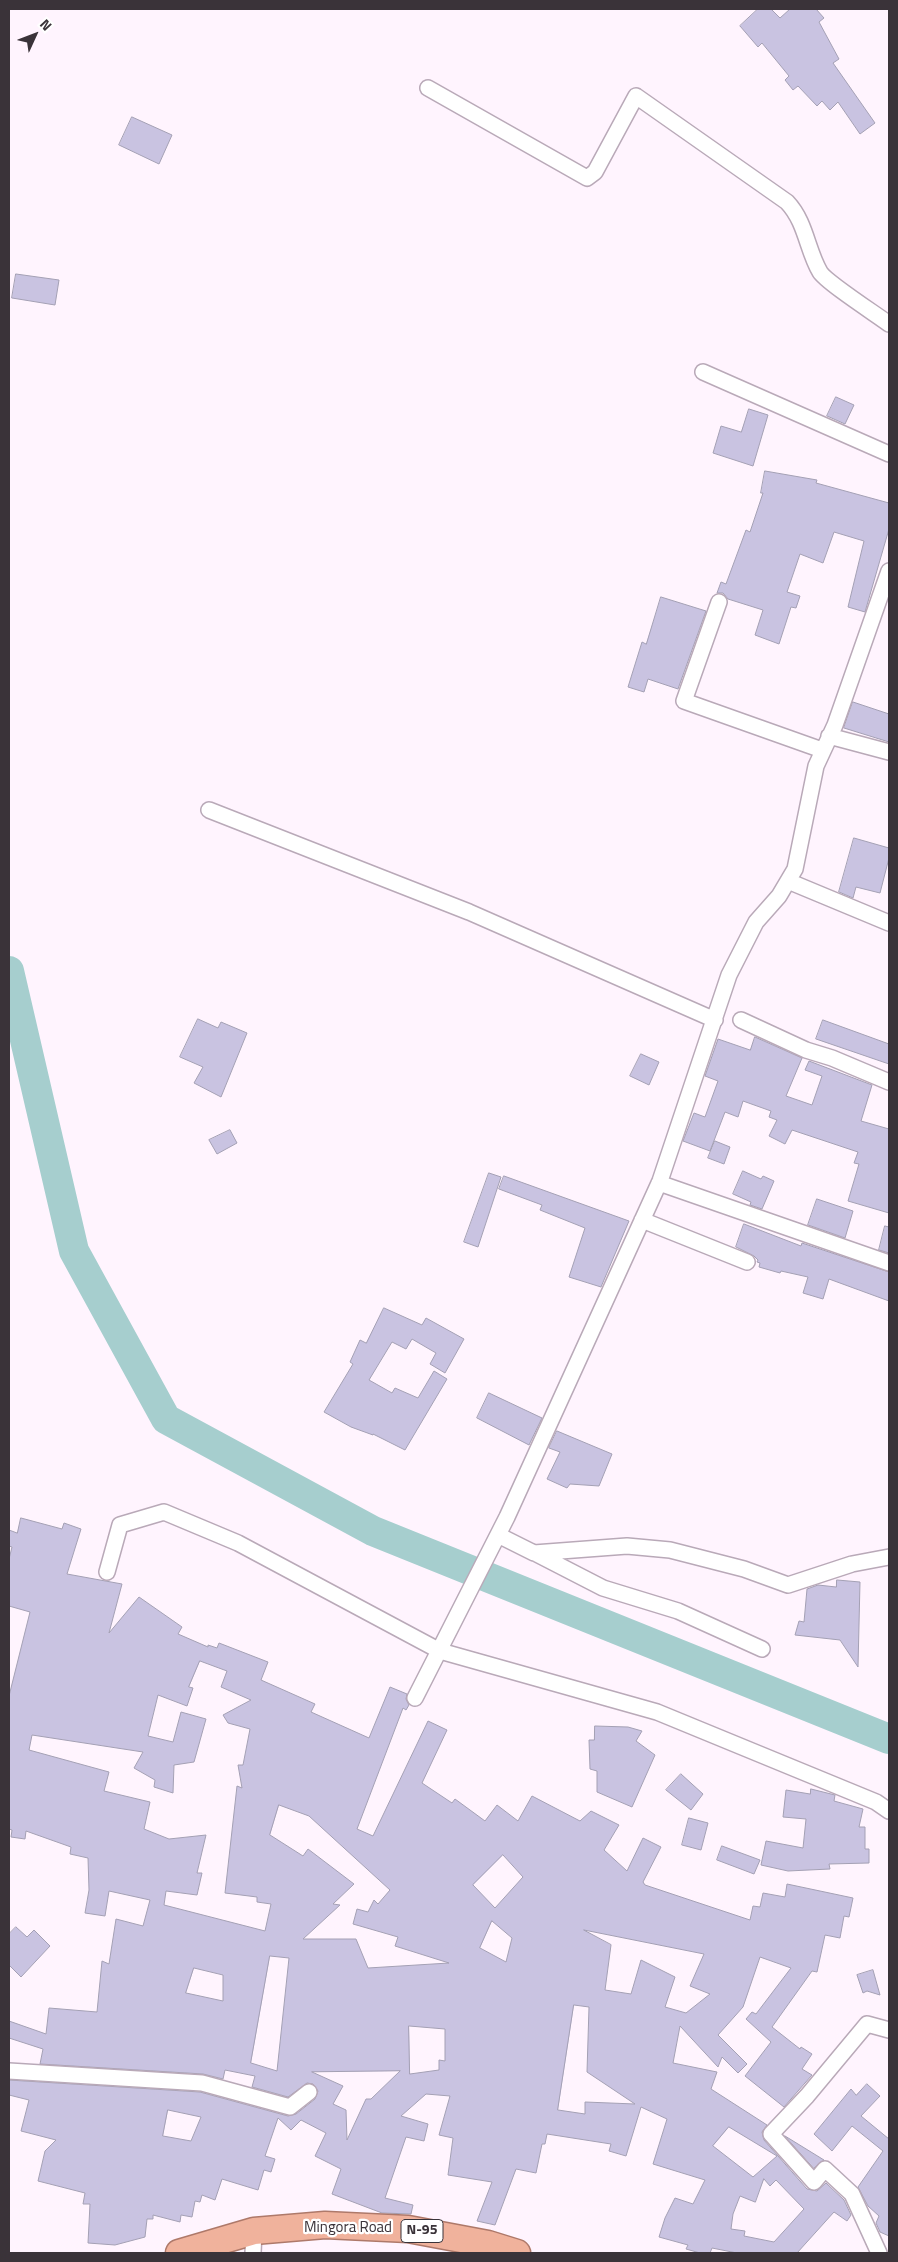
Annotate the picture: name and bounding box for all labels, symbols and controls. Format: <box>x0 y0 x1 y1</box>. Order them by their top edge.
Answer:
north arrow <box>10 10 60 60</box>
text: N <box>35 14 57 35</box>
street label: Mingora Road <box>304 2219 392 2237</box>
road number: N-95 <box>401 2220 443 2242</box>

